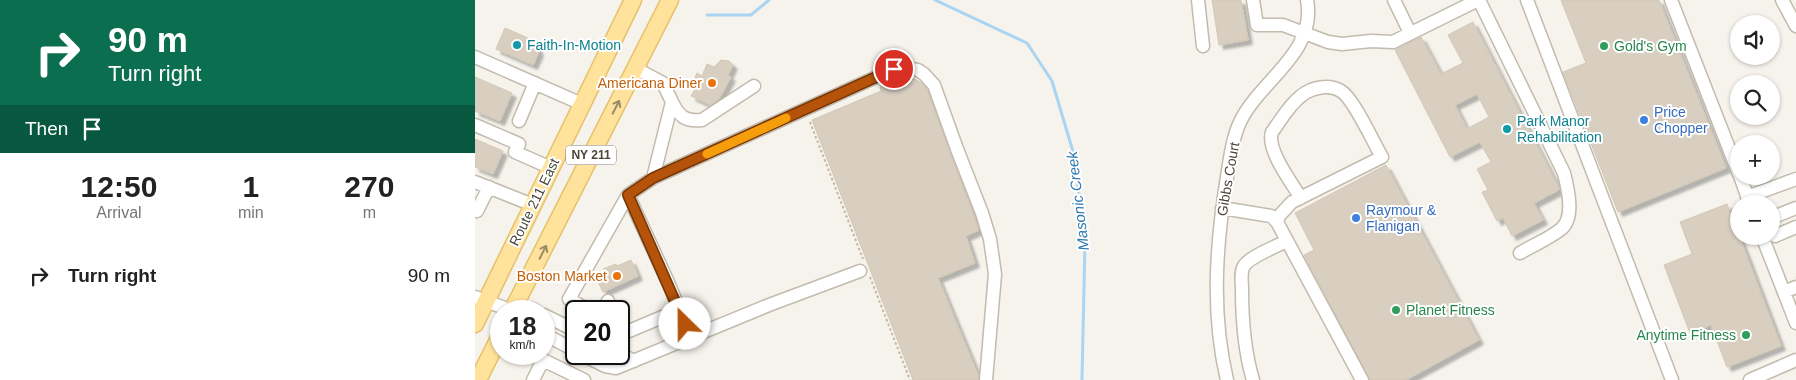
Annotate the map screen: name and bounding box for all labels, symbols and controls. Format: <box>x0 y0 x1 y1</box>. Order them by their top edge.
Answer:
map controls <box>1730 15 1780 245</box>
button: sound <box>1730 15 1780 65</box>
icon: right <box>25 20 90 85</box>
text: 90 m <box>108 20 188 59</box>
place label: Faith-In-Motion <box>527 37 621 53</box>
place label: Gold's Gym <box>1614 38 1687 54</box>
marker: Faith-In-Motion <box>511 39 523 51</box>
marker: Gold's Gym <box>1598 40 1610 52</box>
pin <box>873 48 915 90</box>
icon: arrive <box>880 55 908 83</box>
text: Turn right <box>108 61 201 86</box>
place label: Americana Diner <box>598 75 702 91</box>
button: search <box>1730 75 1780 125</box>
marker: Americana Diner <box>706 77 718 89</box>
one-way arrow <box>611 99 621 114</box>
place label: Price Chopper <box>1654 104 1708 136</box>
place label: Park Manor Rehabilitation <box>1517 113 1602 145</box>
marker: Price Chopper <box>1638 114 1650 126</box>
icon: arrive <box>78 115 106 143</box>
text: Then <box>25 118 68 139</box>
marker: Park Manor Rehabilitation <box>1501 123 1513 135</box>
button: + <box>1730 135 1780 185</box>
street label: Gibbs Court <box>1214 141 1242 217</box>
road number: NY 211 <box>566 146 616 164</box>
water label: Masonic Creek <box>1063 149 1092 252</box>
street label: Route 211 East <box>506 155 562 248</box>
text: 12:50 <box>81 170 157 203</box>
text: 1 <box>242 170 259 203</box>
text: 270 <box>344 170 394 203</box>
button: − <box>1730 195 1780 245</box>
place label: Raymour & Flanigan <box>1366 202 1437 234</box>
text: Arrival <box>96 204 142 221</box>
text: min <box>238 204 264 221</box>
text: m <box>363 204 376 221</box>
marker: Raymour & Flanigan <box>1350 212 1362 224</box>
one-way arrow <box>538 244 548 259</box>
icon: right <box>25 262 53 290</box>
text: Turn right <box>68 265 156 286</box>
text: 90 m <box>408 265 450 286</box>
place label: Boston Market <box>517 268 607 284</box>
marker: Boston Market <box>611 270 623 282</box>
position arrow <box>658 297 710 349</box>
speed limit sign: 20 <box>565 300 630 365</box>
place label: Planet Fitness <box>1406 302 1495 318</box>
marker: Planet Fitness <box>1390 304 1402 316</box>
text: 18 <box>509 312 536 340</box>
place label: Anytime Fitness <box>1636 327 1736 343</box>
marker: Anytime Fitness <box>1740 329 1752 341</box>
text: km/h <box>509 338 536 352</box>

